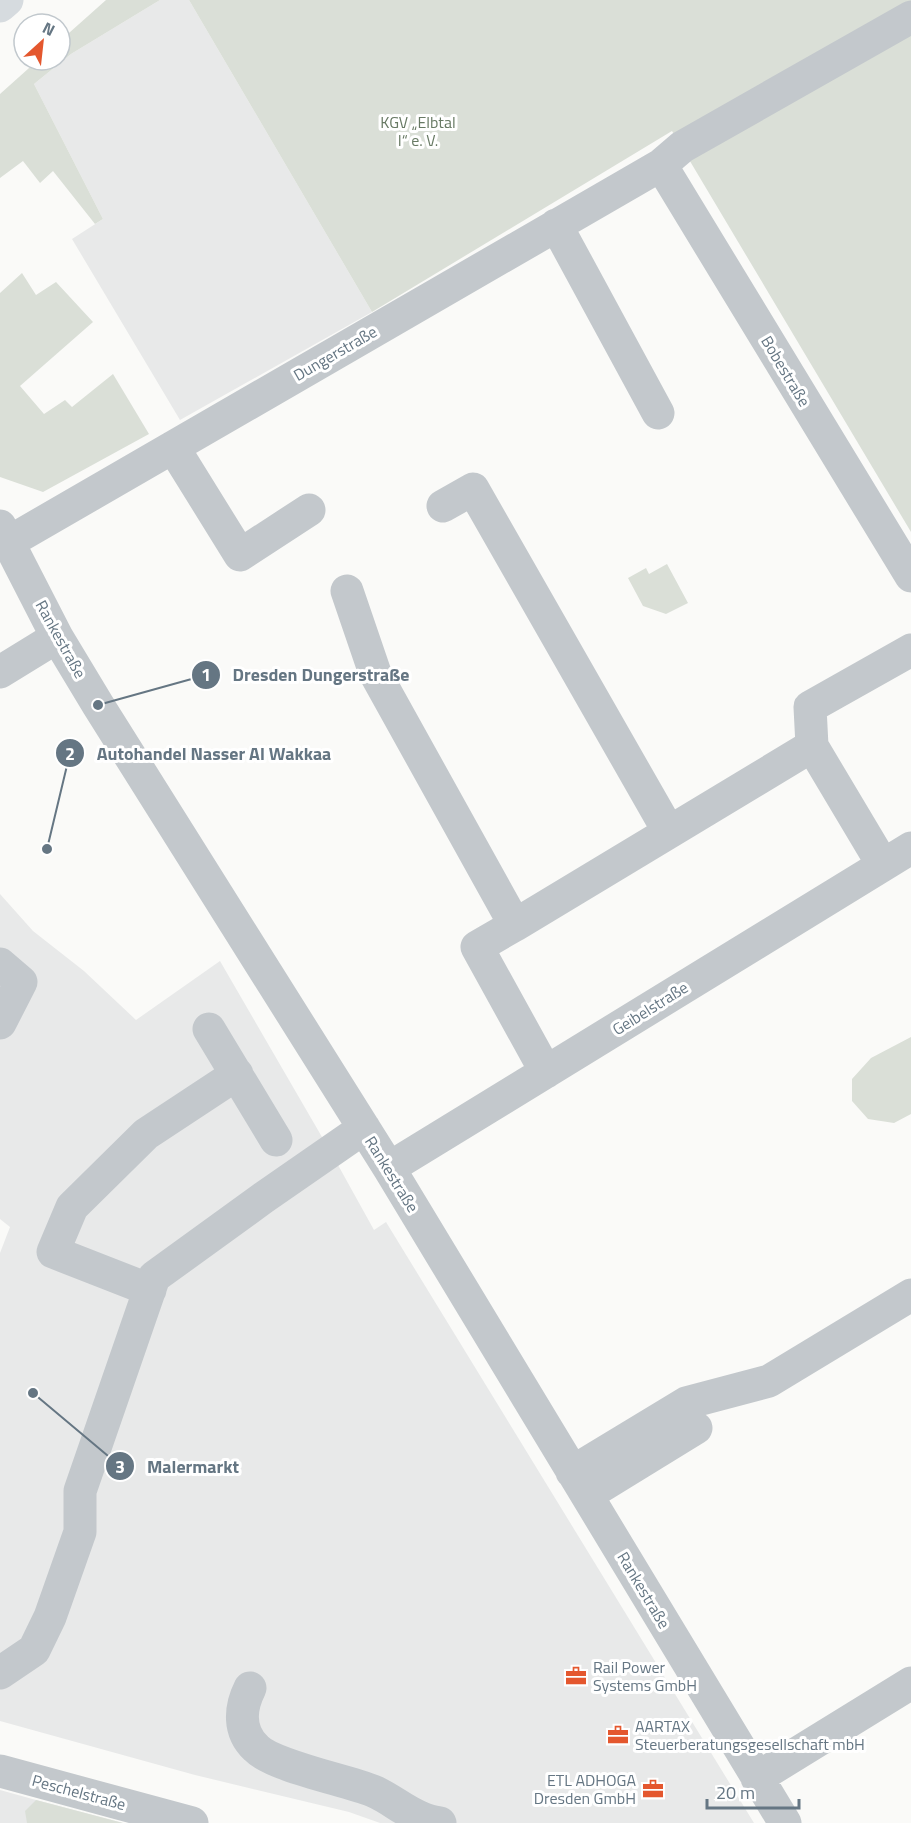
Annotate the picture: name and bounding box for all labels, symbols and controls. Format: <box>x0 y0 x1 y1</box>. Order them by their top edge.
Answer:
north arrow <box>12 12 72 72</box>
text: N <box>38 15 59 42</box>
park label: KGV „Elbtal I“ e. V. <box>380 110 456 152</box>
street label: Dungerstraße <box>289 319 381 387</box>
street label: Bobestraße <box>755 331 817 411</box>
street label: Rankestraße <box>30 596 92 682</box>
callout: Dresden Dungerstraße <box>191 657 422 693</box>
text: 1 <box>201 661 211 688</box>
text: Dresden Dungerstraße <box>233 661 409 688</box>
callout: Autohandel Nasser Al Wakkaa <box>55 735 344 771</box>
text: 2 <box>65 740 75 767</box>
text: Autohandel Nasser Al Wakkaa <box>97 740 331 767</box>
street label: Geibelstraße <box>607 975 693 1041</box>
street label: Rankestraße <box>359 1131 425 1217</box>
callout: Malermarkt <box>105 1448 252 1484</box>
text: 3 <box>115 1453 125 1480</box>
text: Malermarkt <box>147 1453 240 1480</box>
street label: Rankestraße <box>612 1547 676 1633</box>
place label: Rail Power Systems GmbH <box>593 1655 697 1697</box>
office icon: Rail Power Systems GmbH <box>564 1664 588 1688</box>
place label: AARTAX Steuerberatungsgesellschaft mbH <box>635 1714 865 1756</box>
office icon: AARTAX Steuerberatungsgesellschaft mbH <box>606 1723 630 1747</box>
street label: Peschelstraße <box>29 1768 129 1816</box>
place label: ETL ADHOGA Dresden GmbH <box>534 1768 636 1810</box>
scale bar <box>707 1772 798 1810</box>
office icon: ETL ADHOGA Dresden GmbH <box>641 1777 665 1801</box>
text: 20 m <box>716 1779 755 1806</box>

